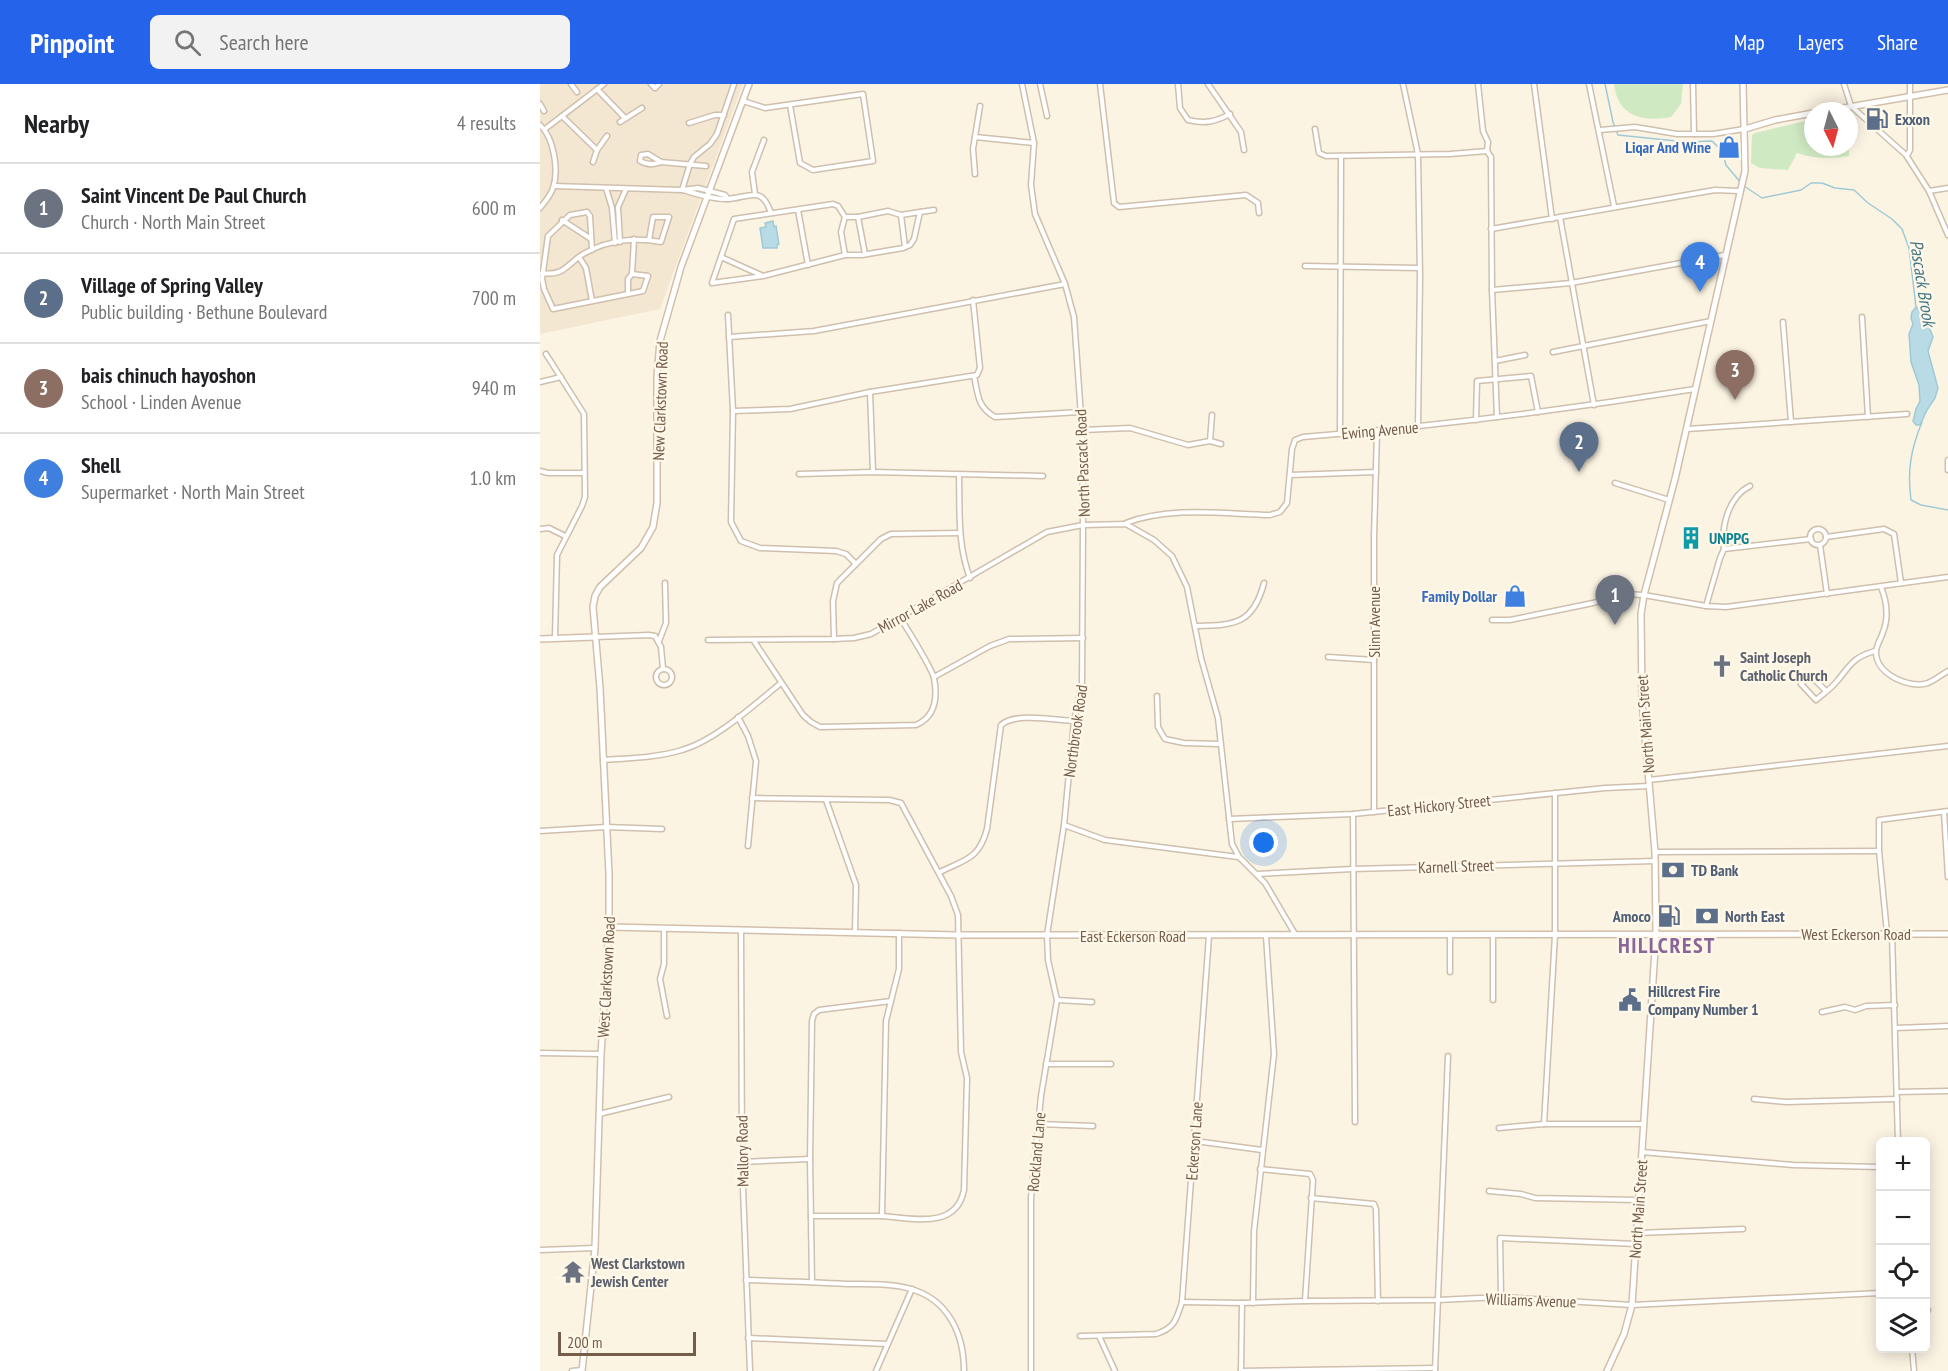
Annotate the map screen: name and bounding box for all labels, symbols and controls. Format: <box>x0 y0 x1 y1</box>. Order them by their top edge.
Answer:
search box <box>150 15 570 69</box>
text: Pinpoint <box>30 24 114 61</box>
icon: search <box>171 26 204 59</box>
text: Search here <box>219 28 309 56</box>
text: Map <box>1734 29 1765 56</box>
text: Layers <box>1798 29 1844 56</box>
text: Share <box>1877 29 1918 56</box>
north arrow <box>1804 102 1858 156</box>
fuel station icon: Exxon <box>1864 106 1890 132</box>
text: Nearby <box>24 107 89 140</box>
place label: Exxon <box>1895 109 1930 129</box>
text: 4 results <box>457 110 516 136</box>
shop icon: Liqar And Wine <box>1716 134 1742 160</box>
place label: Liqar And Wine <box>1625 137 1711 157</box>
text: Saint Vincent De Paul Church <box>81 181 306 209</box>
text: 1 <box>39 195 48 221</box>
text: 600 m <box>472 195 516 221</box>
text: Church · North Main Street <box>81 209 265 235</box>
water label: Pascack Brook <box>1905 238 1941 330</box>
pin: 4 <box>1680 242 1720 292</box>
text: Village of Spring Valley <box>81 271 263 299</box>
text: 2 <box>39 285 48 311</box>
text: 700 m <box>472 285 516 311</box>
text: Public building · Bethune Boulevard <box>81 299 328 325</box>
street label: New Clarkstown Road <box>648 341 672 461</box>
pin: 3 <box>1716 350 1754 400</box>
text: bais chinuch hayoshon <box>81 361 256 389</box>
text: 3 <box>39 375 48 401</box>
text: 940 m <box>472 375 516 401</box>
text: School · Linden Avenue <box>81 389 242 415</box>
street label: North Pascack Road <box>1070 409 1094 517</box>
street label: Ewing Avenue <box>1341 417 1419 443</box>
pin: 2 <box>1560 422 1598 472</box>
text: Shell <box>81 451 121 479</box>
text: 4 <box>39 465 48 491</box>
text: 1.0 km <box>469 465 516 491</box>
text: Supermarket · North Main Street <box>81 479 305 505</box>
building icon: UNPPG <box>1678 525 1704 551</box>
place label: UNPPG <box>1709 528 1749 548</box>
street label: Mirror Lake Road <box>874 575 966 637</box>
pin: 1 <box>1596 576 1634 625</box>
shop icon: Family Dollar <box>1502 583 1528 609</box>
street label: Slinn Avenue <box>1364 586 1384 658</box>
place label: Family Dollar <box>1422 586 1497 606</box>
place label: Saint Joseph Catholic Church <box>1740 647 1828 685</box>
church icon: Saint Joseph Catholic Church <box>1709 653 1735 679</box>
street label: North Main Street <box>1632 673 1658 774</box>
street label: Northbrook Road <box>1059 683 1091 779</box>
street label: East Hickory Street <box>1386 790 1492 820</box>
your location <box>1249 828 1278 857</box>
street label: Karnell Street <box>1418 855 1495 877</box>
bank icon: TD Bank <box>1660 857 1686 883</box>
place label: TD Bank <box>1691 860 1739 880</box>
fuel station icon: Amoco <box>1656 903 1682 929</box>
bank icon: North East <box>1694 903 1720 929</box>
place label: Amoco <box>1612 906 1651 926</box>
place label: North East <box>1725 906 1785 926</box>
street label: West Clarkstown Road <box>593 916 619 1038</box>
street label: West Eckerson Road <box>1801 924 1911 944</box>
street label: East Eckerson Road <box>1080 926 1186 946</box>
district label: HILLCREST <box>1618 931 1716 959</box>
place label: Hillcrest Fire Company Number 1 <box>1648 981 1759 1019</box>
public building icon: Hillcrest Fire Company Number 1 <box>1617 987 1643 1013</box>
street label: Eckerson Lane <box>1181 1101 1207 1181</box>
street label: Rockland Lane <box>1023 1111 1049 1193</box>
street label: Mallory Road <box>731 1115 753 1187</box>
map controls <box>1876 1137 1930 1353</box>
button: + <box>1876 1137 1930 1191</box>
street label: North Main Street <box>1625 1158 1651 1259</box>
button: − <box>1876 1191 1930 1245</box>
button: locate <box>1876 1245 1930 1299</box>
place label: West Clarkstown Jewish Center <box>590 1253 685 1291</box>
temple icon: West Clarkstown Jewish Center <box>560 1259 586 1285</box>
street label: Williams Avenue <box>1485 1288 1577 1312</box>
button: layers <box>1876 1299 1930 1353</box>
scale bar <box>558 1329 696 1356</box>
text: 200 m <box>567 1332 602 1352</box>

